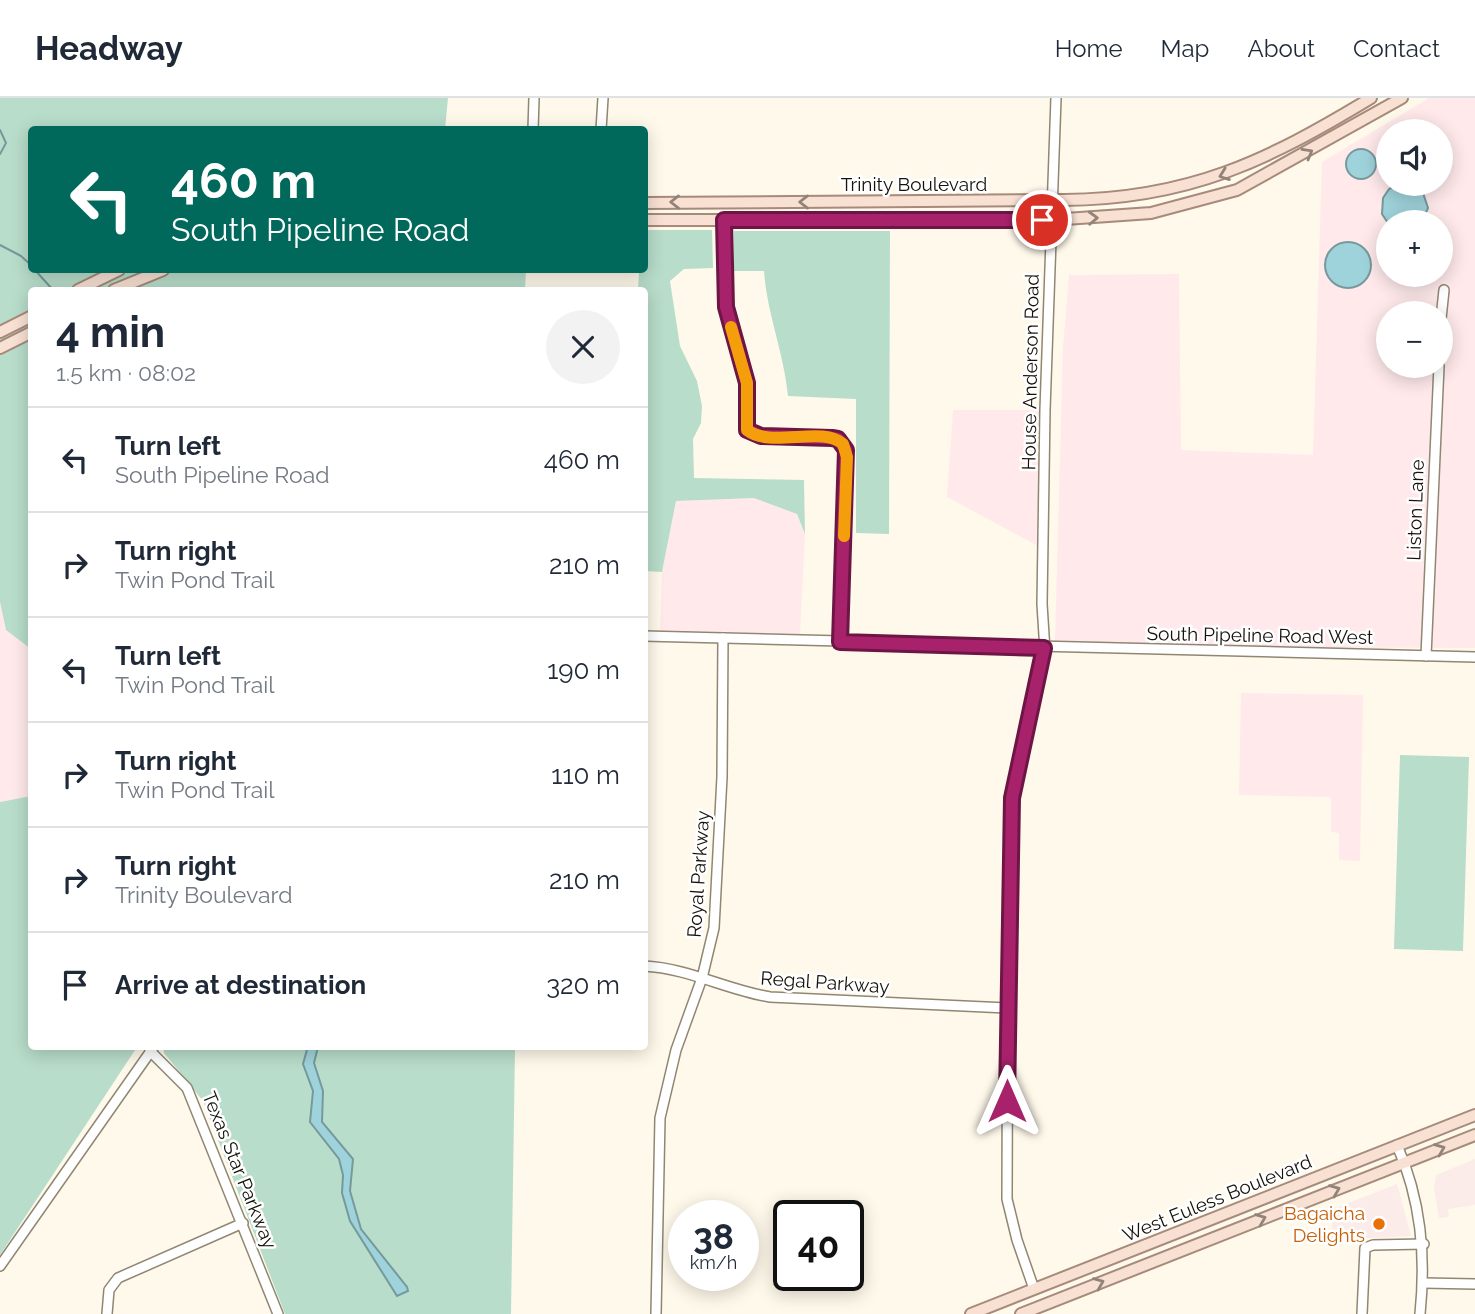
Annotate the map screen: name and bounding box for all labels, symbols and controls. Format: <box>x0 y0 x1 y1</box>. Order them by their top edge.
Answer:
text: Headway <box>35 29 183 68</box>
text: Home <box>1055 34 1123 63</box>
text: Map <box>1161 34 1209 63</box>
text: About <box>1247 34 1315 63</box>
text: Contact <box>1353 34 1440 63</box>
map controls <box>1376 119 1453 378</box>
button: sound <box>1376 119 1453 196</box>
one-way arrow <box>1300 148 1313 161</box>
text: 460 m <box>171 152 316 209</box>
icon: left <box>56 154 147 245</box>
one-way arrow <box>1219 166 1231 180</box>
street label: Trinity Boulevard <box>841 173 987 195</box>
pin <box>1012 190 1072 250</box>
one-way arrow <box>798 194 808 210</box>
one-way arrow <box>669 195 680 210</box>
icon: arrive <box>1023 201 1061 239</box>
button: + <box>1376 210 1453 287</box>
text: South Pipeline Road <box>171 211 469 248</box>
one-way arrow <box>1087 211 1098 226</box>
street label: House Anderson Road <box>1017 274 1043 470</box>
button: − <box>1376 301 1453 378</box>
text: 4 min <box>56 308 165 357</box>
button: close <box>546 310 620 384</box>
text: 1.5 km · 08:02 <box>56 359 196 386</box>
text: Turn left <box>115 431 221 461</box>
icon: left <box>56 441 94 479</box>
text: 460 m <box>544 445 620 475</box>
street label: Liston Lane <box>1402 459 1428 561</box>
text: South Pipeline Road <box>115 461 330 488</box>
text: Turn right <box>115 536 236 566</box>
icon: right <box>56 546 94 584</box>
text: 210 m <box>549 550 620 580</box>
text: Twin Pond Trail <box>115 566 275 593</box>
street label: South Pipeline Road West <box>1146 622 1374 648</box>
text: Turn left <box>115 641 221 671</box>
icon: left <box>56 651 94 689</box>
text: 190 m <box>547 655 620 685</box>
text: Twin Pond Trail <box>115 671 275 698</box>
text: Turn right <box>115 746 236 776</box>
icon: right <box>56 756 94 794</box>
text: 110 m <box>551 760 620 790</box>
text: Twin Pond Trail <box>115 776 275 803</box>
street label: Royal Parkway <box>683 810 713 938</box>
text: Turn right <box>115 851 236 881</box>
icon: right <box>56 861 94 899</box>
text: 210 m <box>549 865 620 895</box>
text: Trinity Boulevard <box>115 881 293 908</box>
icon: arrive <box>56 966 94 1004</box>
street label: Regal Parkway <box>760 967 890 997</box>
text: Arrive at destination <box>115 970 366 1000</box>
text: 320 m <box>546 970 620 1000</box>
position arrow <box>970 1064 1044 1138</box>
street label: Texas Star Parkway <box>198 1088 282 1252</box>
one-way arrow <box>1433 1143 1445 1157</box>
street label: West Euless Boulevard <box>1119 1150 1315 1246</box>
one-way arrow <box>1328 1185 1340 1199</box>
speed limit sign: 40 <box>773 1200 864 1291</box>
place label: Bagaicha Delights <box>1284 1202 1365 1246</box>
one-way arrow <box>1255 1214 1267 1228</box>
text: 38 <box>693 1216 734 1257</box>
marker: Bagaicha Delights <box>1371 1216 1387 1232</box>
text: km/h <box>690 1252 737 1273</box>
one-way arrow <box>1092 1278 1104 1292</box>

